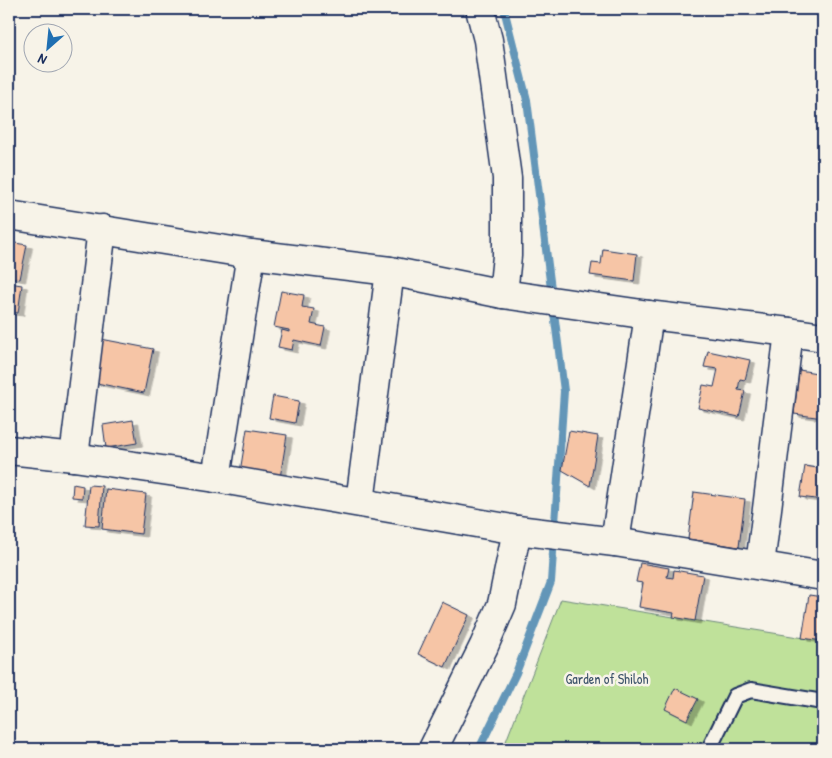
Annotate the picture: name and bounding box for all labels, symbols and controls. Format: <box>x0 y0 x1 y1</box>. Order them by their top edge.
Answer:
north arrow <box>22 22 72 72</box>
text: N <box>34 50 50 70</box>
park label: Garden of Shiloh <box>566 669 648 688</box>

